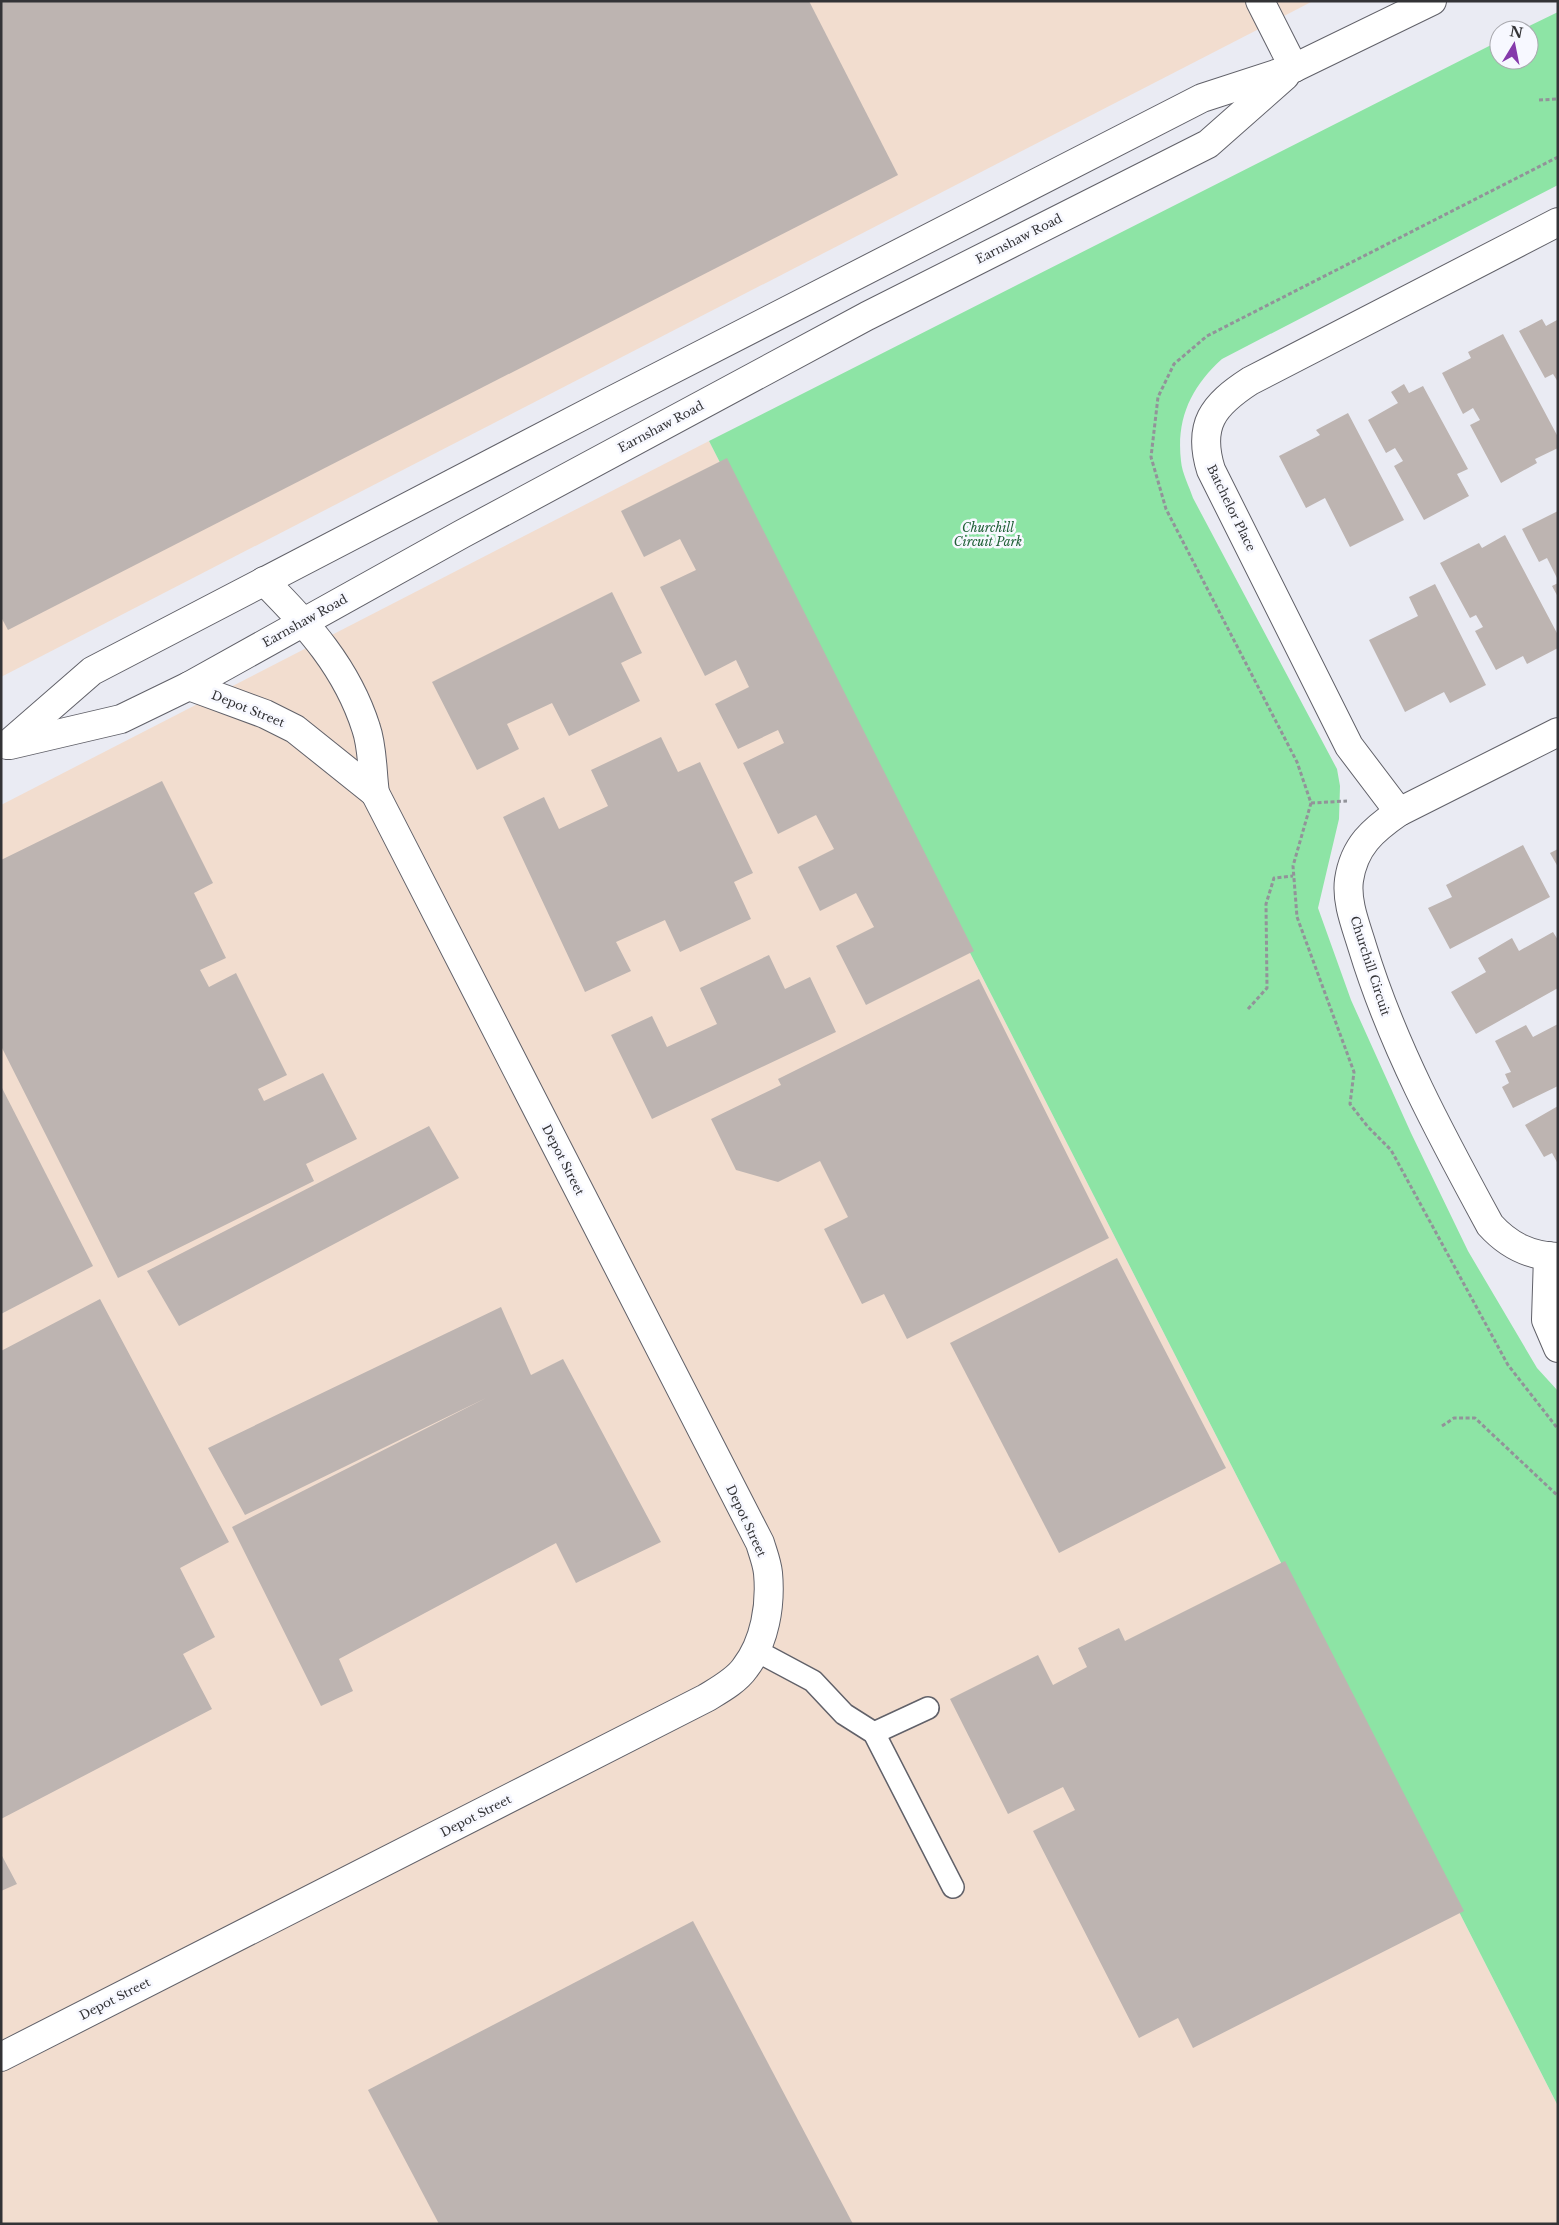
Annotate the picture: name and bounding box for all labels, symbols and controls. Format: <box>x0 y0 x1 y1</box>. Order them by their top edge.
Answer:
north arrow <box>1489 20 1539 70</box>
text: N <box>1508 22 1524 42</box>
street label: Earnshaw Road <box>973 210 1064 267</box>
street label: Earnshaw Road <box>615 398 706 455</box>
street label: Batchelor Place <box>1204 462 1259 554</box>
park label: Churchill Circuit Park <box>954 520 1022 549</box>
street label: Earnshaw Road <box>260 591 350 650</box>
street label: Depot Street <box>209 687 287 730</box>
street label: Churchill Circuit <box>1347 914 1394 1018</box>
street label: Depot Street <box>539 1122 588 1198</box>
street label: Depot Street <box>723 1482 770 1560</box>
street label: Depot Street <box>438 1791 514 1840</box>
street label: Depot Street <box>77 1974 153 2023</box>

